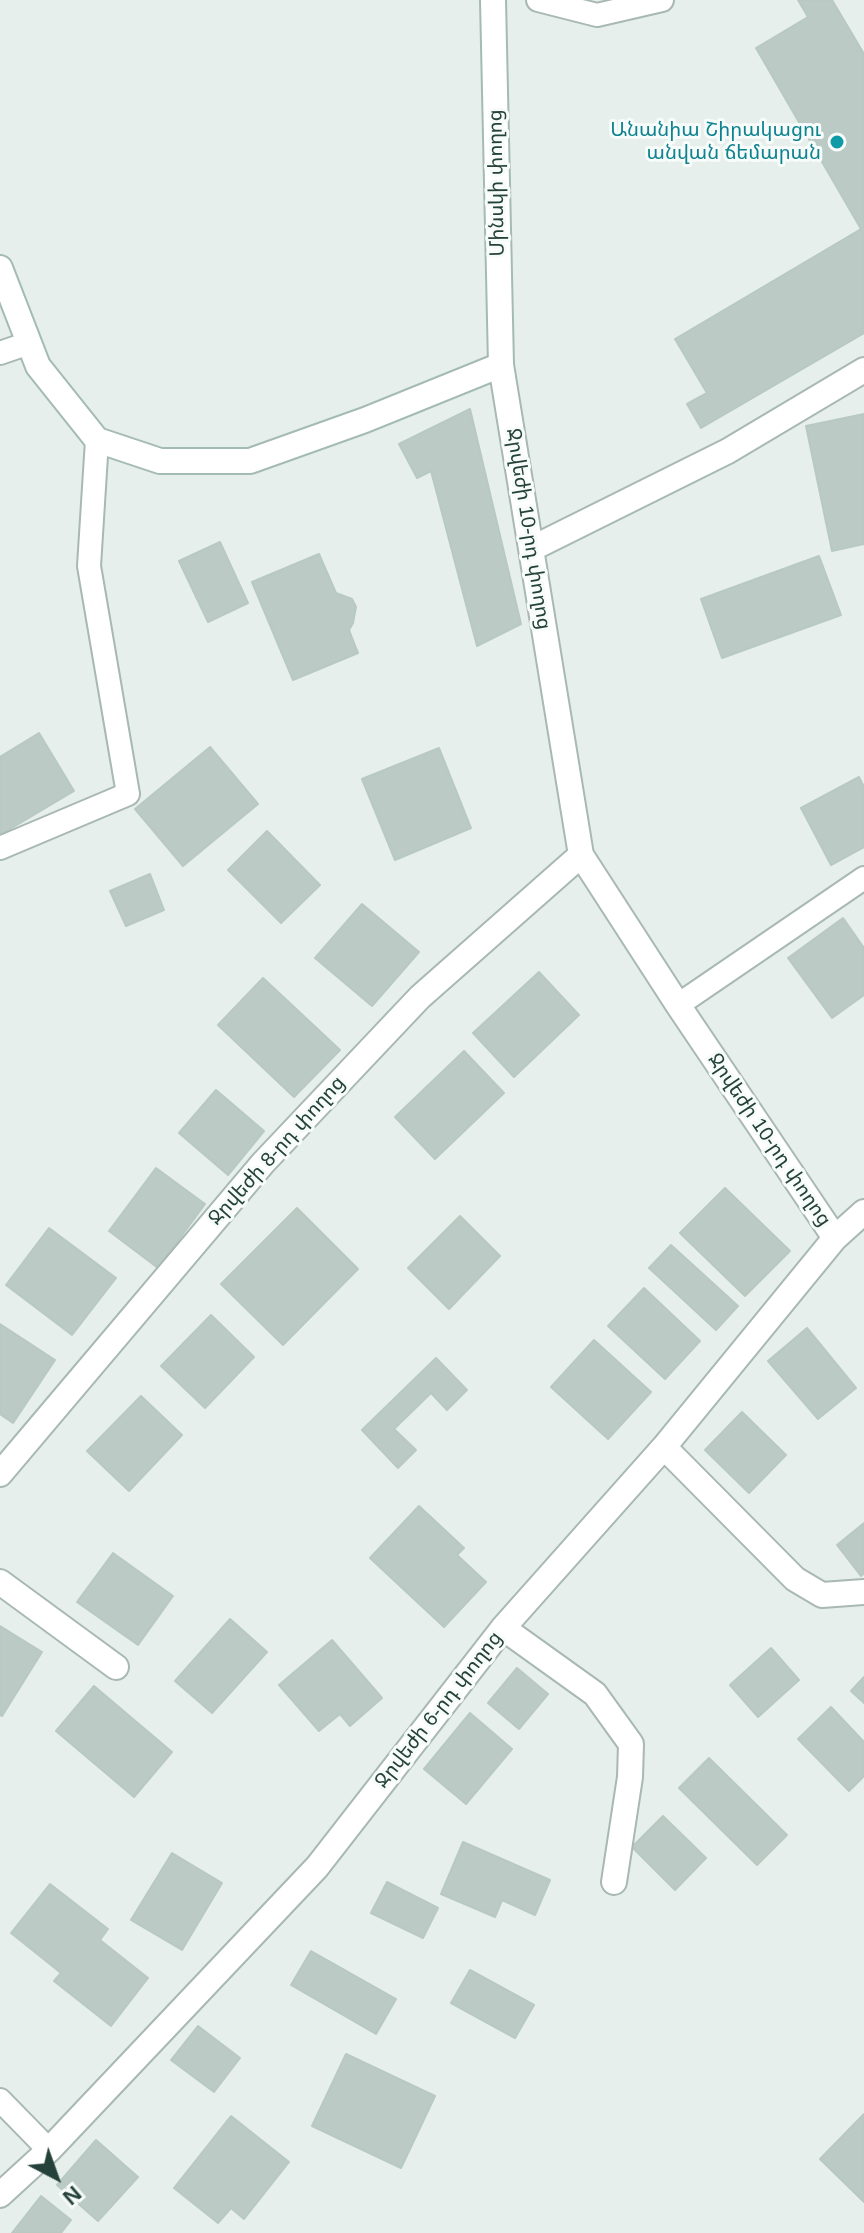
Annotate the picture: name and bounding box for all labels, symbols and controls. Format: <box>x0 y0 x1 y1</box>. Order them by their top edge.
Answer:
street label: Մինսկի փողոց <box>484 109 510 257</box>
place label: Անանիա Շիրակացու անվան ճեմարան <box>610 118 821 165</box>
marker: Անանիա Շիրակացու անվան ճեմարան <box>828 133 846 151</box>
street label: Ջրվեժի 10-րդ փողոց <box>500 427 556 631</box>
street label: Ջրվեժի 10-րդ փողոց <box>702 1049 836 1231</box>
street label: Ջրվեժի 8-րդ փողոց <box>204 1071 350 1231</box>
street label: Ջրվեժի 6-րդ փողոց <box>370 1627 508 1793</box>
north arrow <box>16 2137 96 2217</box>
text: N <box>58 2181 86 2210</box>

